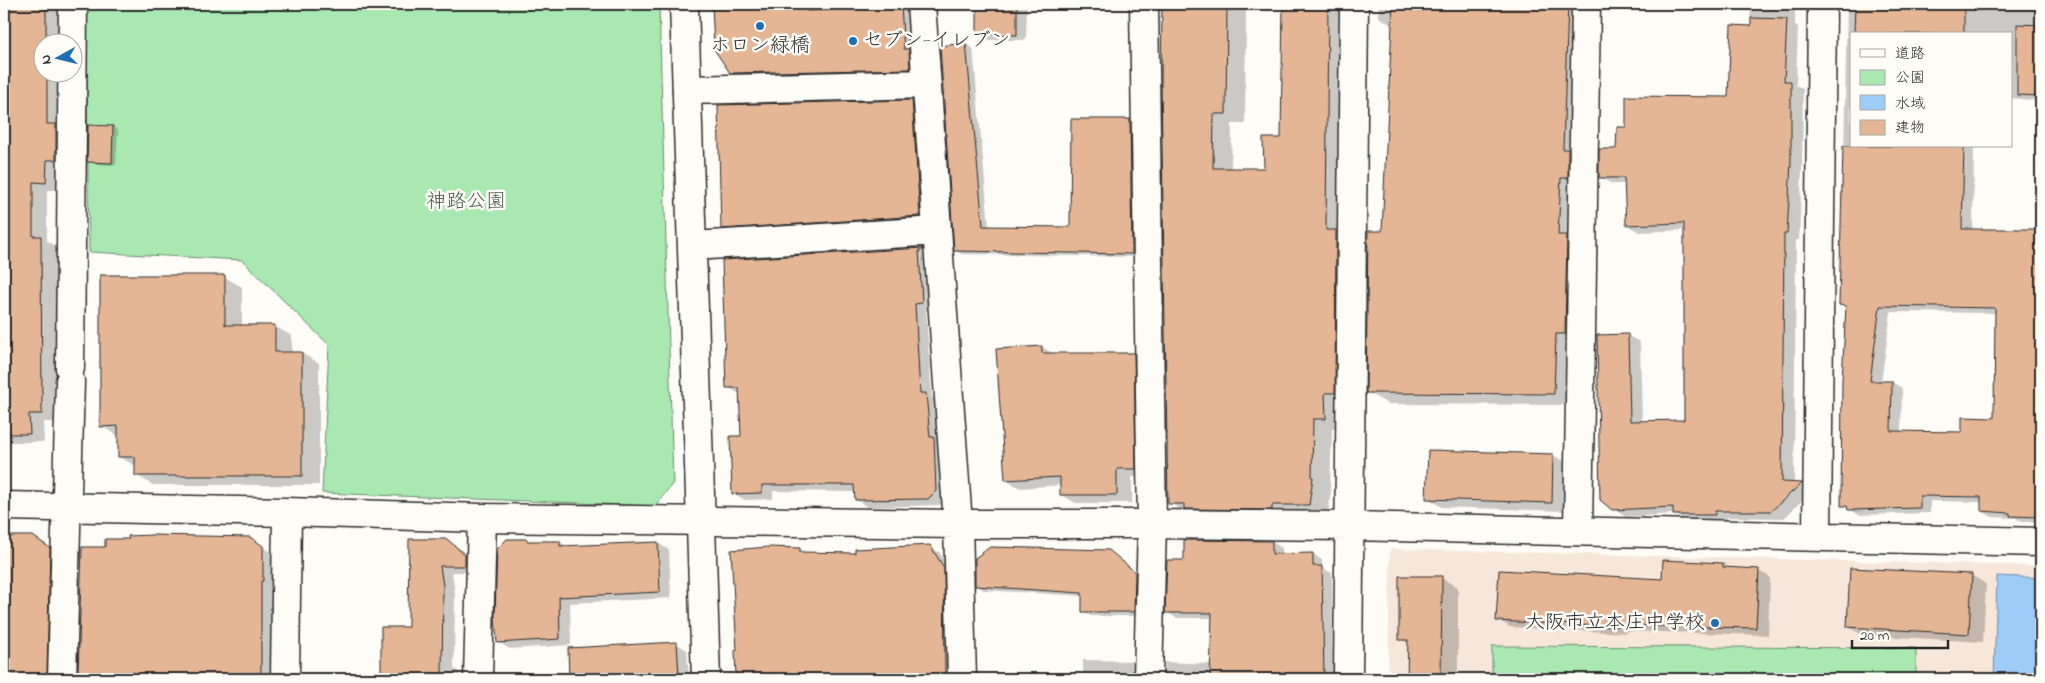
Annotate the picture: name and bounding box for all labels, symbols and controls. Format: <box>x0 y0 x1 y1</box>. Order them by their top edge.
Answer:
marker: ホロン緑橋 <box>754 20 766 32</box>
place label: セブン-イレブン <box>863 27 1011 56</box>
north arrow <box>32 32 82 82</box>
place label: ホロン緑橋 <box>710 32 810 61</box>
legend <box>1850 32 2012 148</box>
marker: セブン-イレブン <box>847 35 859 47</box>
text: 道路 <box>1895 43 1925 65</box>
text: N <box>36 53 58 66</box>
text: 公園 <box>1895 67 1925 89</box>
text: 水域 <box>1895 93 1925 115</box>
text: 建物 <box>1895 117 1925 139</box>
park label: 神路公園 <box>426 188 506 217</box>
place label: 大阪市立本庄中学校 <box>1525 609 1705 638</box>
marker: 大阪市立本庄中学校 <box>1709 617 1721 629</box>
scale bar <box>1852 618 1949 650</box>
text: 20 m <box>1860 625 1890 647</box>

